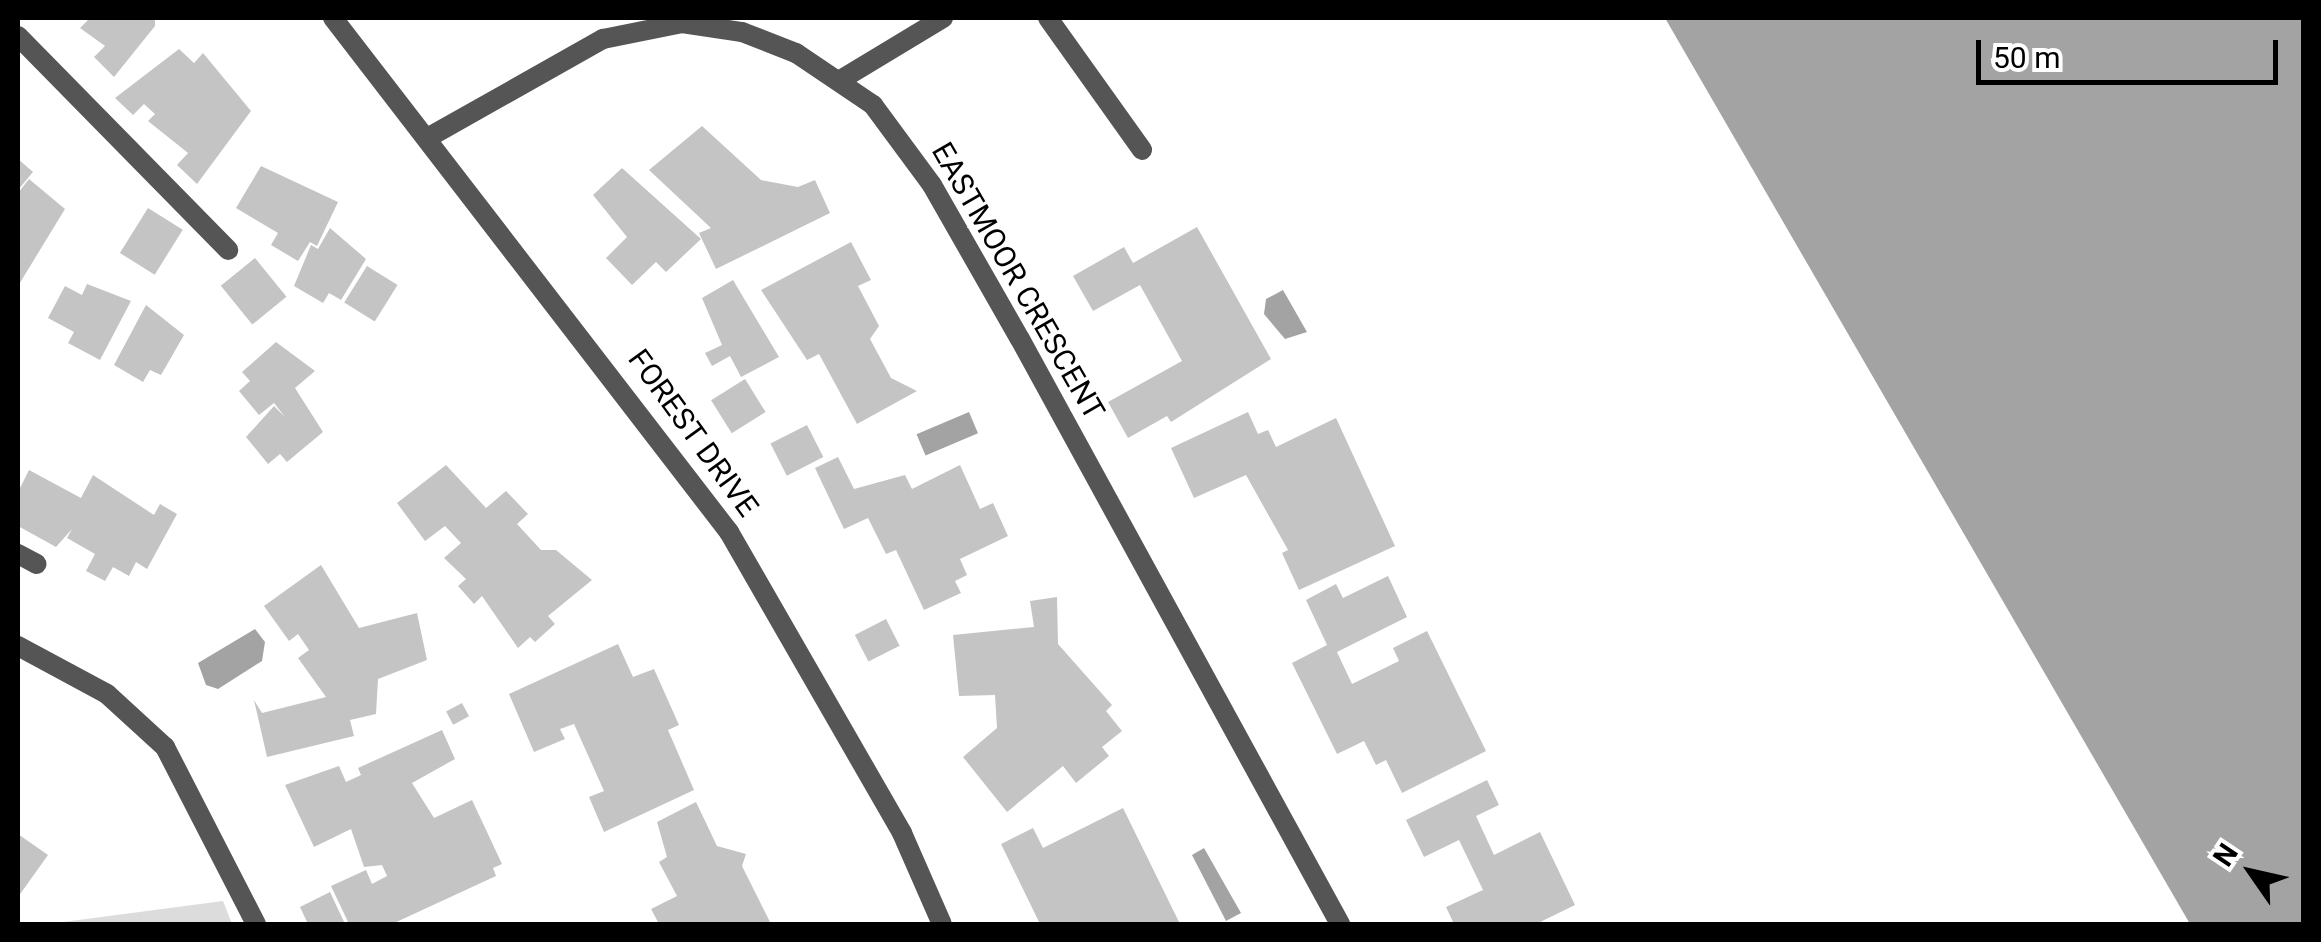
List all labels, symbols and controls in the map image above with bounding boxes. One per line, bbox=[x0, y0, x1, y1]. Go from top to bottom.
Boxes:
scale bar bbox=[1981, 20, 2284, 82]
text: 50 m bbox=[1993, 40, 2060, 75]
street label: EASTMOOR CRESCENT bbox=[924, 136, 1112, 426]
street label: FOREST DRIVE bbox=[620, 342, 766, 524]
north arrow bbox=[2201, 822, 2301, 922]
text: N bbox=[2207, 838, 2245, 872]

